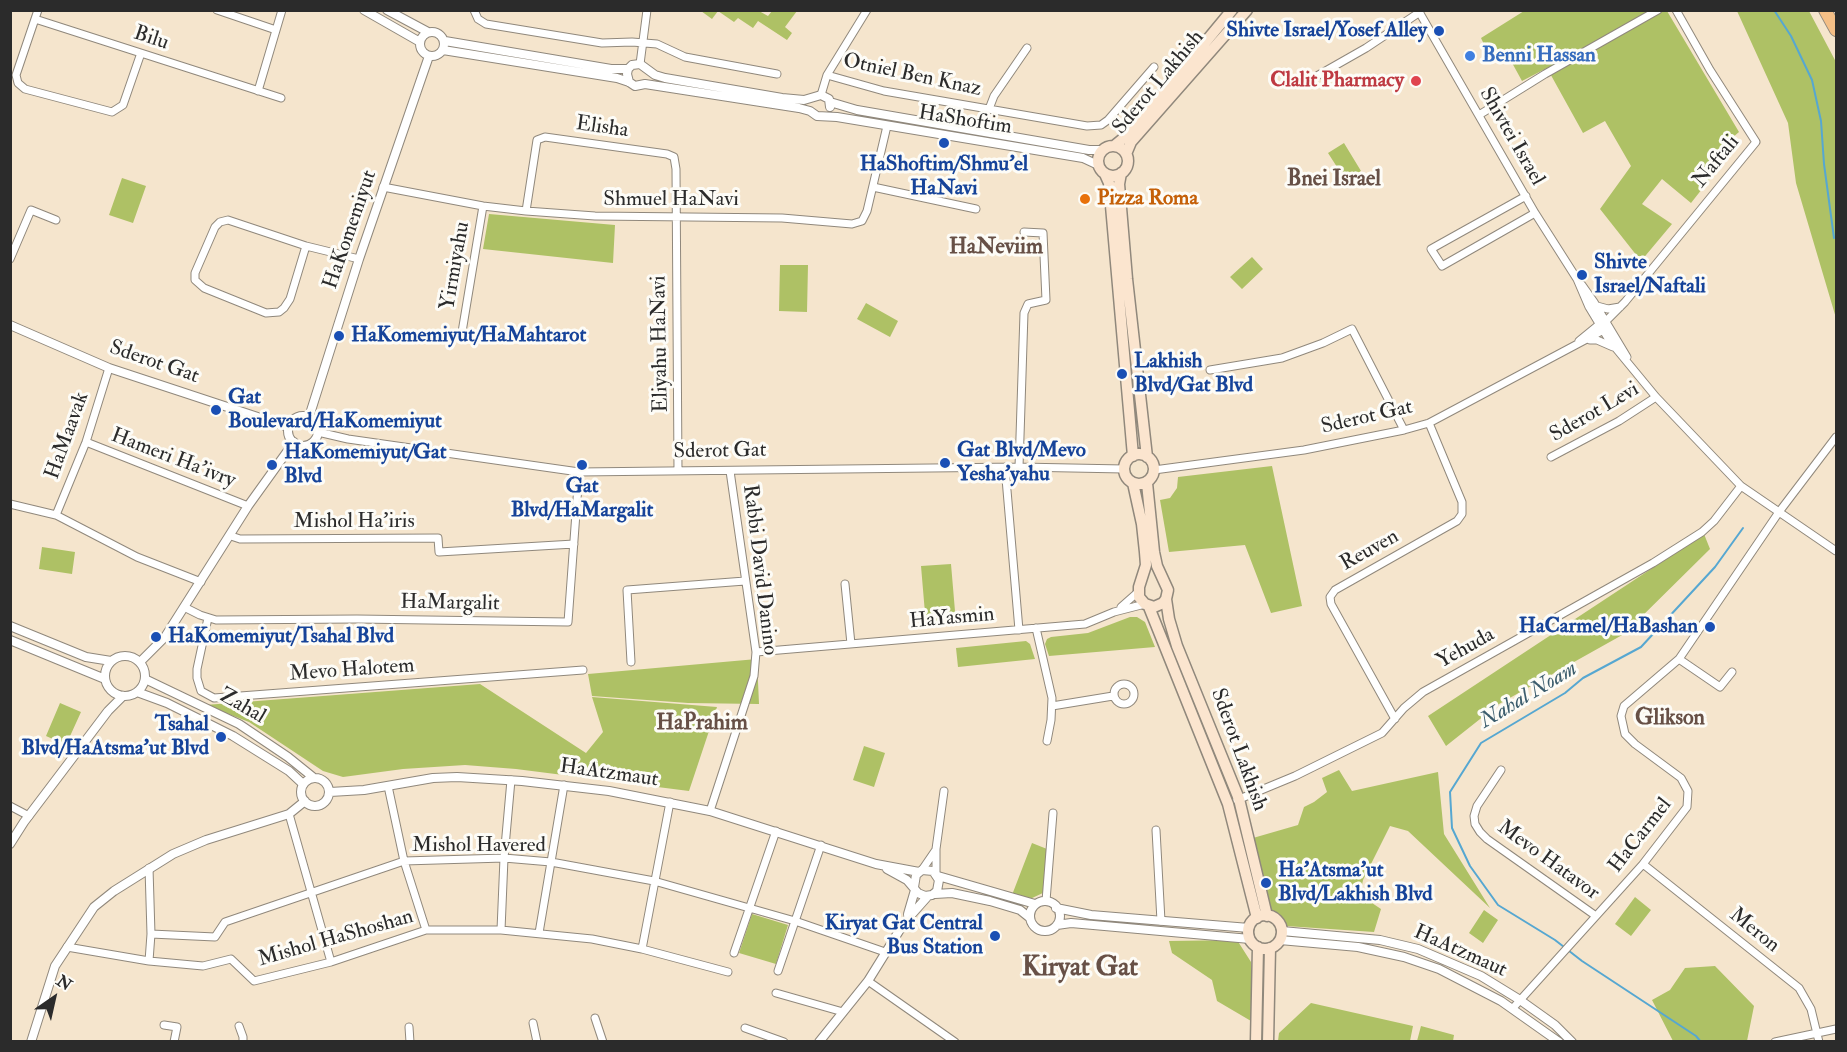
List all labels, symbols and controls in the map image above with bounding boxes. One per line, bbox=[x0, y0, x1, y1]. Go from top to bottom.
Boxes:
place label: Shivte Israel/Yosef Alley bbox=[1226, 18, 1427, 44]
street label: Bilu bbox=[130, 22, 172, 56]
marker: Shivte Israel/Yosef Alley bbox=[1432, 24, 1446, 38]
street label: Sderot Lakhish bbox=[1108, 26, 1210, 140]
place label: Benni Hassan bbox=[1482, 43, 1596, 69]
street label: Otniel Ben Knaz bbox=[840, 49, 984, 103]
marker: Benni Hassan bbox=[1463, 49, 1477, 63]
place label: Clalit Pharmacy bbox=[1270, 68, 1404, 94]
marker: Clalit Pharmacy bbox=[1409, 74, 1423, 88]
street label: Shivtei Israel bbox=[1473, 83, 1549, 191]
street label: HaShoftim bbox=[917, 101, 1013, 141]
street label: Elisha bbox=[574, 112, 630, 144]
street label: Naftali bbox=[1688, 131, 1746, 193]
marker: HaShoftim/Shmu'el HaNavi bbox=[937, 136, 951, 150]
place label: HaShoftim/Shmu'el HaNavi bbox=[860, 152, 1028, 202]
street label: HaKomemiyut bbox=[319, 167, 383, 293]
district label: Bnei Israel bbox=[1287, 167, 1381, 193]
place label: Pizza Roma bbox=[1097, 186, 1198, 212]
street label: Shmuel HaNavi bbox=[603, 187, 739, 213]
marker: Pizza Roma bbox=[1078, 192, 1092, 206]
street label: Yirmiyahu bbox=[436, 220, 476, 312]
district label: HaNeviim bbox=[949, 235, 1043, 261]
place label: Shivte Israel/Naftali bbox=[1594, 250, 1706, 300]
marker: Shivte Israel/Naftali bbox=[1575, 268, 1589, 282]
street label: Eliyahu HaNavi bbox=[647, 275, 675, 413]
place label: HaKomemiyut/HaMahtarot bbox=[351, 323, 586, 349]
marker: HaKomemiyut/HaMahtarot bbox=[332, 329, 346, 343]
street label: Sderot Gat bbox=[106, 336, 202, 390]
place label: Lakhish Blvd/Gat Blvd bbox=[1134, 349, 1253, 399]
marker: Lakhish Blvd/Gat Blvd bbox=[1115, 367, 1129, 381]
street label: Sderot Levi bbox=[1546, 377, 1644, 449]
place label: Gat Boulevard/HaKomemiyut bbox=[228, 385, 442, 435]
street label: HaMaavak bbox=[41, 389, 95, 483]
street label: Sderot Gat bbox=[1319, 395, 1415, 441]
marker: Gat Boulevard/HaKomemiyut bbox=[209, 403, 223, 417]
street label: Hameri Ha'ivry bbox=[107, 424, 239, 494]
place label: Gat Blvd/Mevo Yesha'yahu bbox=[957, 438, 1086, 488]
street label: Sderot Gat bbox=[673, 439, 767, 465]
place label: HaKomemiyut/Gat Blvd bbox=[284, 440, 446, 490]
marker: Gat Blvd/Mevo Yesha'yahu bbox=[938, 456, 952, 470]
marker: HaKomemiyut/Gat Blvd bbox=[265, 458, 279, 472]
marker: Gat Blvd/HaMargalit bbox=[575, 458, 589, 472]
place label: Gat Blvd/HaMargalit bbox=[511, 474, 653, 524]
street label: Rabbi David Danino bbox=[736, 483, 782, 657]
street label: Mishol Ha'iris bbox=[293, 509, 415, 535]
street label: Reuven bbox=[1336, 525, 1404, 577]
street label: HaMargalit bbox=[400, 591, 500, 617]
street label: HaYasmin bbox=[908, 603, 996, 635]
place label: HaCarmel/HaBashan bbox=[1519, 614, 1698, 640]
marker: HaCarmel/HaBashan bbox=[1703, 620, 1717, 634]
street label: Yehuda bbox=[1433, 623, 1499, 675]
place label: HaKomemiyut/Tsahal Blvd bbox=[168, 624, 394, 650]
marker: HaKomemiyut/Tsahal Blvd bbox=[149, 630, 163, 644]
street label: Mevo Halotem bbox=[289, 654, 415, 688]
water label: Nahal Noam bbox=[1476, 657, 1582, 735]
street label: Zahal bbox=[214, 684, 270, 730]
street label: Sderot Lakhish bbox=[1204, 685, 1272, 815]
district label: Glikson bbox=[1635, 706, 1705, 732]
district label: HaPrahim bbox=[656, 711, 748, 737]
place label: Tsahal Blvd/HaAtsma'ut Blvd bbox=[21, 712, 209, 762]
marker: Tsahal Blvd/HaAtsma'ut Blvd bbox=[214, 730, 228, 744]
street label: HaAtzmaut bbox=[558, 755, 660, 793]
street label: HaCarmel bbox=[1604, 794, 1678, 878]
street label: Mevo Hatavor bbox=[1492, 816, 1604, 906]
street label: Mishol Havered bbox=[412, 833, 546, 859]
place label: Ha'Atsma'ut Blvd/Lakhish Blvd bbox=[1278, 858, 1433, 908]
marker: Ha'Atsma'ut Blvd/Lakhish Blvd bbox=[1259, 876, 1273, 890]
street label: Meron bbox=[1724, 903, 1784, 959]
street label: Mishol HaShoshan bbox=[256, 905, 416, 973]
place label: Kiryat Gat Central Bus Station bbox=[825, 911, 983, 961]
street label: HaAtzmaut bbox=[1410, 920, 1510, 984]
marker: Kiryat Gat Central Bus Station bbox=[988, 929, 1002, 943]
district label: Kiryat Gat bbox=[1022, 953, 1138, 985]
north arrow bbox=[24, 968, 84, 1028]
text: N bbox=[53, 971, 76, 995]

